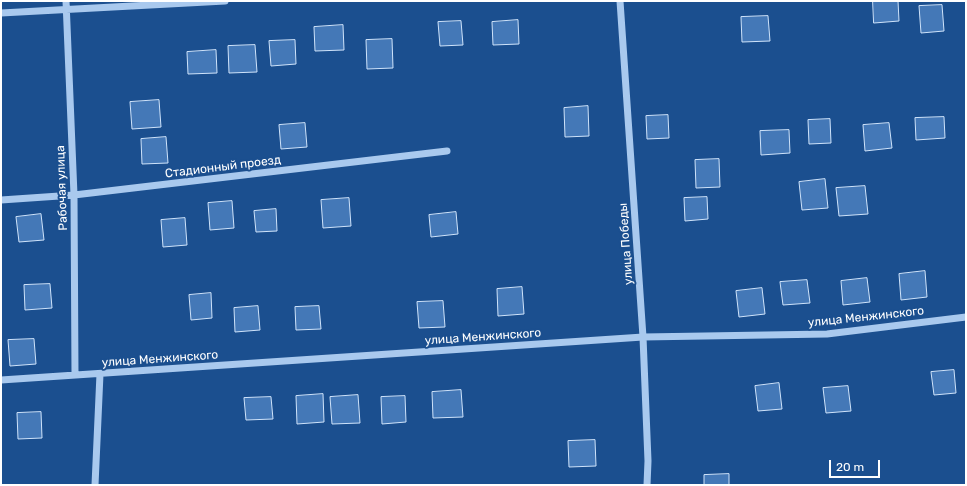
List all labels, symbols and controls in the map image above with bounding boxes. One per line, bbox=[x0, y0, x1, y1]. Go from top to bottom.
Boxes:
street label: Рабочая улица bbox=[53, 145, 71, 231]
street label: Стадионный проезд bbox=[164, 153, 282, 181]
street label: улица Победы bbox=[616, 202, 636, 286]
street label: улица Менжинского bbox=[807, 304, 925, 330]
street label: улица Менжинского bbox=[424, 326, 542, 348]
street label: улица Менжинского bbox=[101, 348, 219, 370]
scale bar bbox=[831, 452, 882, 478]
text: 20 m bbox=[836, 460, 864, 474]

